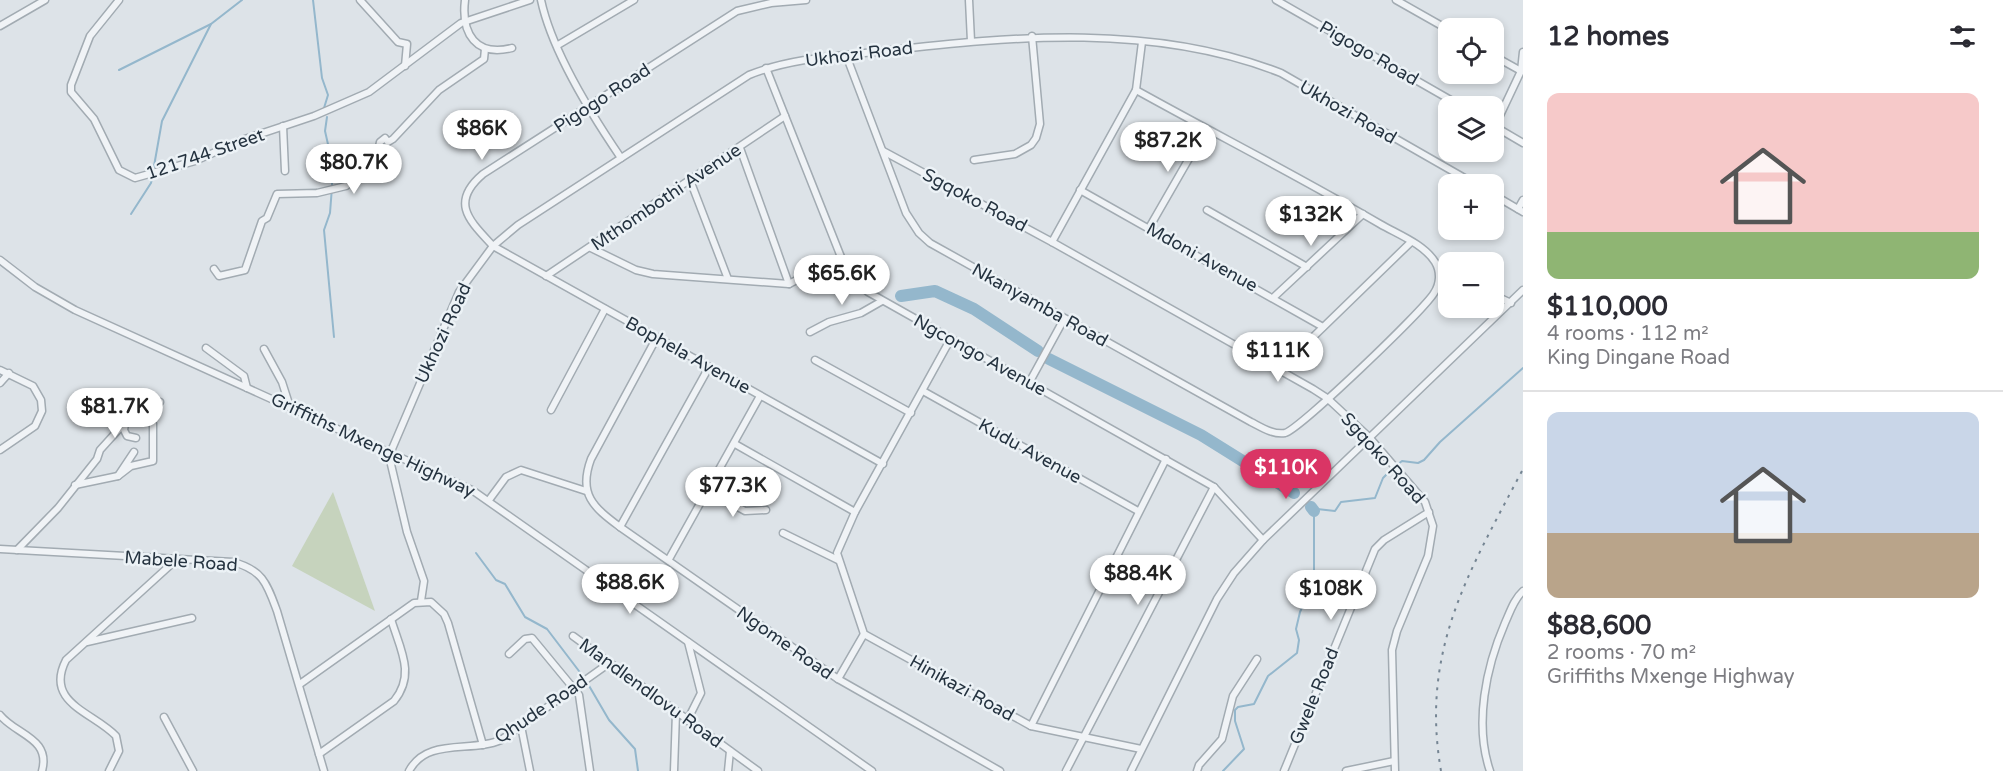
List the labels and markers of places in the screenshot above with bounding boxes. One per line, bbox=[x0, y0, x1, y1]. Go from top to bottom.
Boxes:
pin: $86K bbox=[446, 110, 518, 161]
pin: $87.2K bbox=[1119, 122, 1217, 173]
pin: $80.7K bbox=[305, 144, 403, 195]
pin: $132K bbox=[1269, 196, 1353, 247]
pin: $65.6K bbox=[793, 255, 891, 306]
pin: $111K bbox=[1236, 332, 1320, 383]
pin: $81.7K bbox=[66, 388, 164, 439]
pin: $110K bbox=[1244, 449, 1328, 500]
pin: $77.3K bbox=[684, 467, 782, 518]
pin: $88.4K bbox=[1089, 555, 1187, 606]
pin: $88.6K bbox=[581, 564, 679, 615]
pin: $108K bbox=[1289, 570, 1373, 621]

